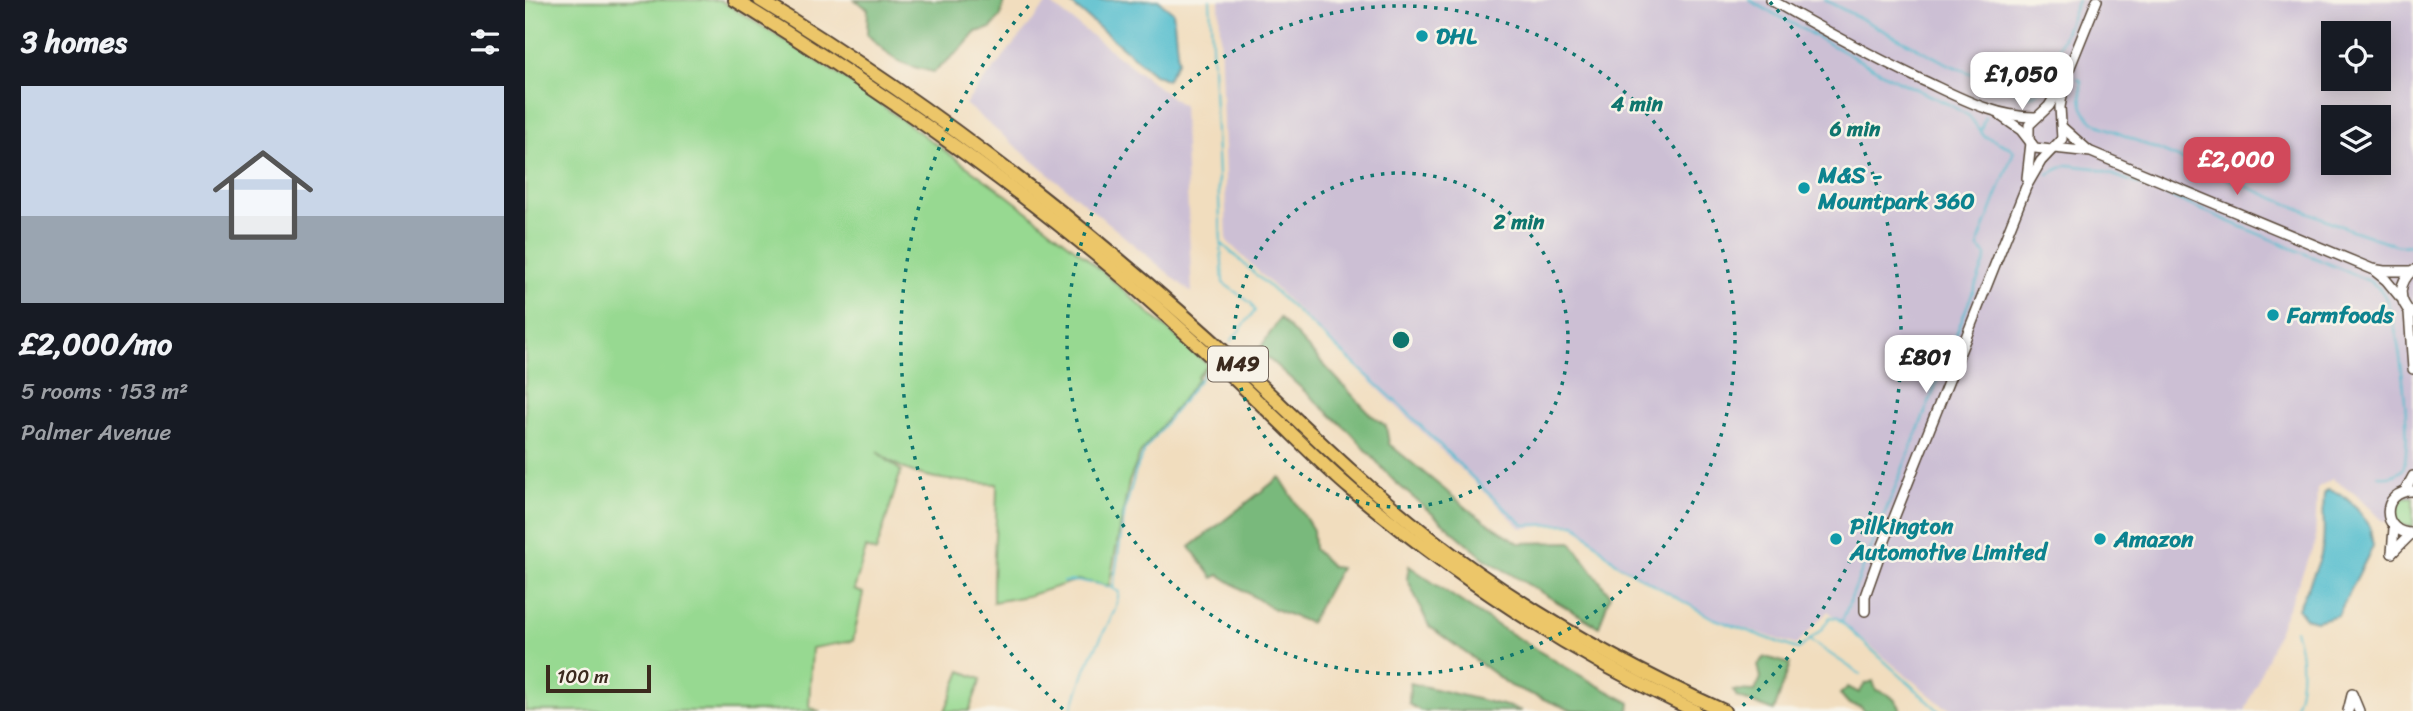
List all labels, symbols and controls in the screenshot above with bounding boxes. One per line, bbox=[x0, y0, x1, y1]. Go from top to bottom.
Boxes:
text: 3 homes bbox=[21, 15, 127, 69]
place label: DHL bbox=[1436, 16, 1477, 57]
map controls bbox=[2321, 21, 2391, 175]
button: locate bbox=[2321, 21, 2391, 91]
icon: filters bbox=[466, 23, 504, 61]
marker: DHL bbox=[1414, 28, 1430, 44]
pin: £1,050 bbox=[1965, 52, 2079, 112]
text: £1,050 bbox=[1986, 54, 2058, 95]
text: 4 min bbox=[1610, 85, 1664, 123]
button: layers bbox=[2321, 105, 2391, 175]
text: 6 min bbox=[1829, 110, 1881, 148]
icon: home bbox=[200, 132, 326, 258]
pin: £2,000 bbox=[2180, 138, 2294, 197]
text: £2,000 bbox=[2199, 139, 2275, 180]
place label: M&S - Mountpark 360 bbox=[1817, 155, 1975, 222]
marker: M&S - Mountpark 360 bbox=[1796, 180, 1812, 196]
text: 2 min bbox=[1493, 203, 1545, 241]
place label: Farmfoods bbox=[2286, 295, 2394, 336]
marker: Farmfoods bbox=[2265, 307, 2281, 323]
text: £2,000/mo bbox=[21, 317, 172, 371]
centre of rings bbox=[1389, 328, 1413, 352]
pin: £801 bbox=[1885, 336, 1967, 395]
text: £801 bbox=[1901, 337, 1951, 378]
road number: M49 bbox=[1208, 346, 1268, 382]
text: 5 rooms · 153 m² bbox=[21, 371, 188, 412]
text: Palmer Avenue bbox=[21, 412, 171, 453]
place label: Pilkington Automotive Limited bbox=[1849, 506, 2048, 573]
place label: Amazon bbox=[2113, 519, 2194, 560]
marker: Pilkington Automotive Limited bbox=[1828, 531, 1844, 547]
marker: Amazon bbox=[2092, 531, 2108, 547]
text: 100 m bbox=[557, 660, 609, 693]
scale bar bbox=[546, 662, 651, 694]

